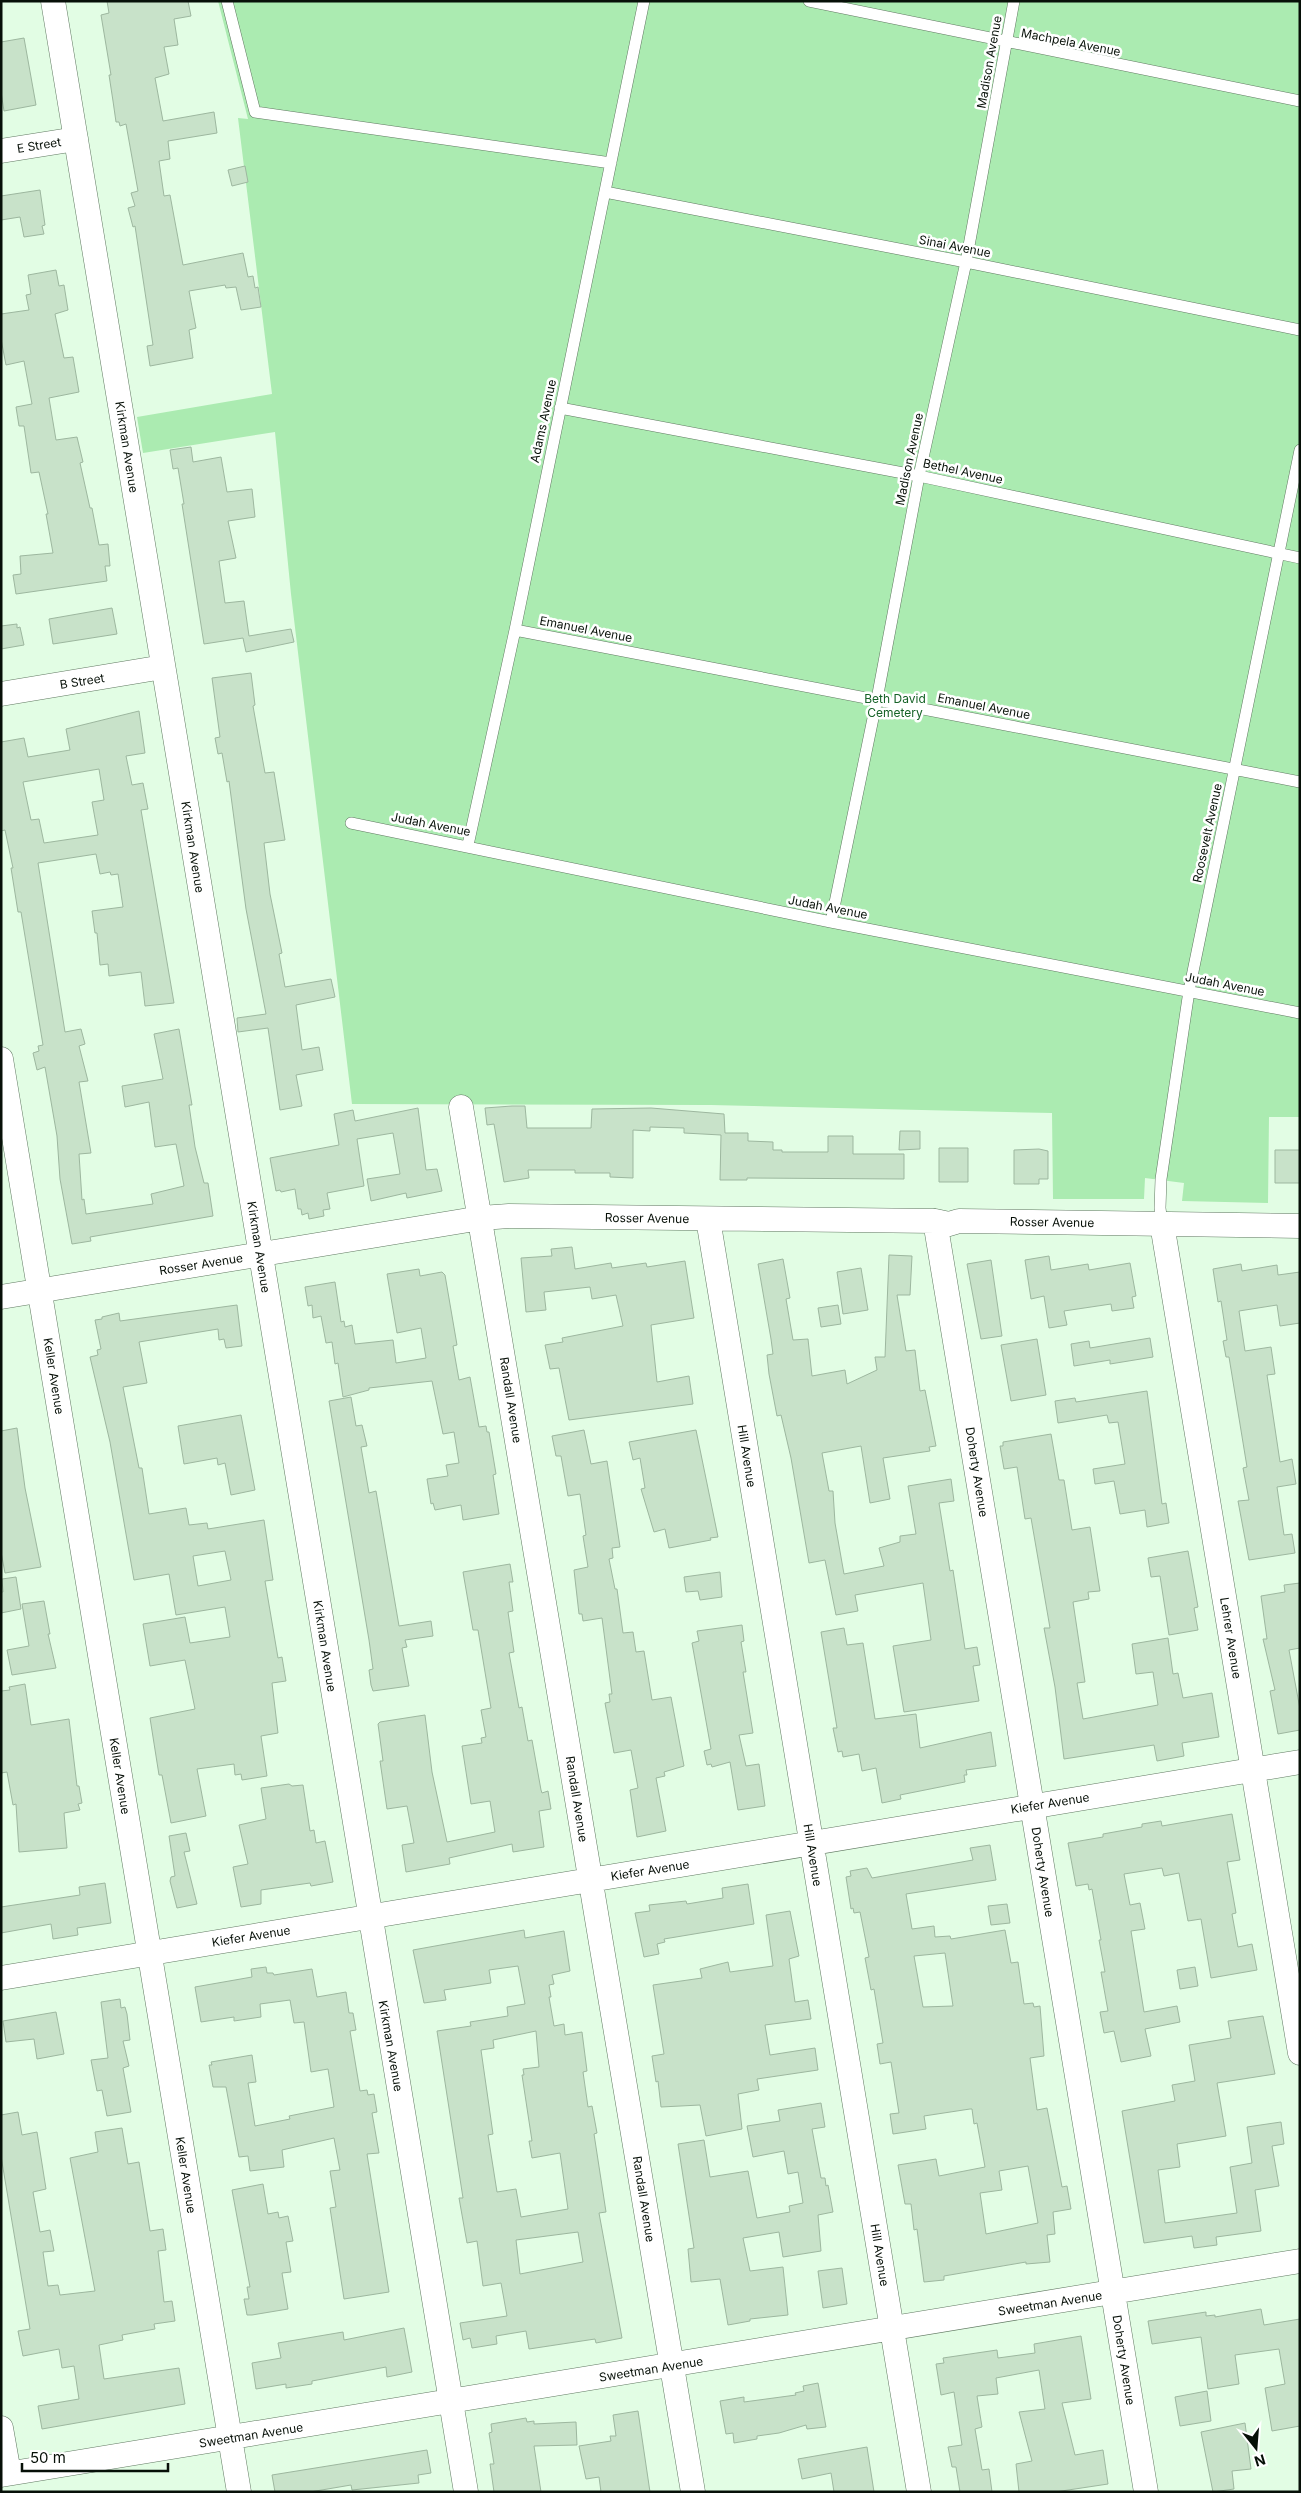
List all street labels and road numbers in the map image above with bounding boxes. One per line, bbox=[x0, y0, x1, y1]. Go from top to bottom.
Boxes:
street label: Madison Avenue bbox=[973, 14, 1005, 110]
street label: Machpela Avenue bbox=[1020, 25, 1122, 59]
street label: E Street bbox=[16, 134, 62, 156]
street label: Sinai Avenue bbox=[918, 232, 992, 260]
street label: Adams Avenue bbox=[527, 378, 559, 464]
street label: Kirkman Avenue bbox=[112, 400, 142, 494]
street label: Madison Avenue bbox=[892, 411, 926, 507]
street label: Bethel Avenue bbox=[922, 455, 1004, 487]
street label: Emanuel Avenue bbox=[538, 613, 634, 645]
street label: B Street bbox=[59, 670, 106, 692]
street label: Emanuel Avenue bbox=[936, 690, 1032, 722]
street label: Roosevelt Avenue bbox=[1189, 782, 1225, 884]
street label: Kirkman Avenue bbox=[178, 800, 208, 894]
street label: Judah Avenue bbox=[390, 809, 472, 839]
street label: Judah Avenue bbox=[787, 892, 869, 922]
street label: Judah Avenue bbox=[1184, 969, 1266, 999]
street label: Kirkman Avenue bbox=[244, 1200, 274, 1294]
street label: Rosser Avenue bbox=[605, 1210, 689, 1226]
street label: Rosser Avenue bbox=[1010, 1214, 1094, 1230]
street label: Rosser Avenue bbox=[158, 1250, 244, 1278]
street label: Keller Avenue bbox=[41, 1337, 67, 1415]
street label: Randall Avenue bbox=[497, 1356, 525, 1444]
street label: Hill Avenue bbox=[735, 1424, 759, 1488]
street label: Doherty Avenue bbox=[962, 1426, 992, 1518]
street label: Lehrer Avenue bbox=[1217, 1596, 1245, 1680]
street label: Kirkman Avenue bbox=[310, 1599, 340, 1693]
street label: Keller Avenue bbox=[107, 1737, 133, 1815]
street label: Randall Avenue bbox=[563, 1755, 591, 1843]
street label: Kiefer Avenue bbox=[1010, 1789, 1090, 1817]
street label: Hill Avenue bbox=[801, 1823, 825, 1887]
street label: Doherty Avenue bbox=[1028, 1826, 1058, 1918]
street label: Kiefer Avenue bbox=[610, 1856, 690, 1884]
street label: Kiefer Avenue bbox=[211, 1922, 291, 1950]
street label: Kirkman Avenue bbox=[376, 1999, 406, 2093]
street label: Keller Avenue bbox=[173, 2136, 199, 2214]
street label: Randall Avenue bbox=[630, 2155, 658, 2243]
street label: Hill Avenue bbox=[868, 2223, 892, 2287]
street label: Sweetman Avenue bbox=[997, 2287, 1103, 2319]
street label: Doherty Avenue bbox=[1109, 2314, 1139, 2406]
street label: Sweetman Avenue bbox=[598, 2353, 704, 2385]
street label: Sweetman Avenue bbox=[198, 2419, 304, 2451]

